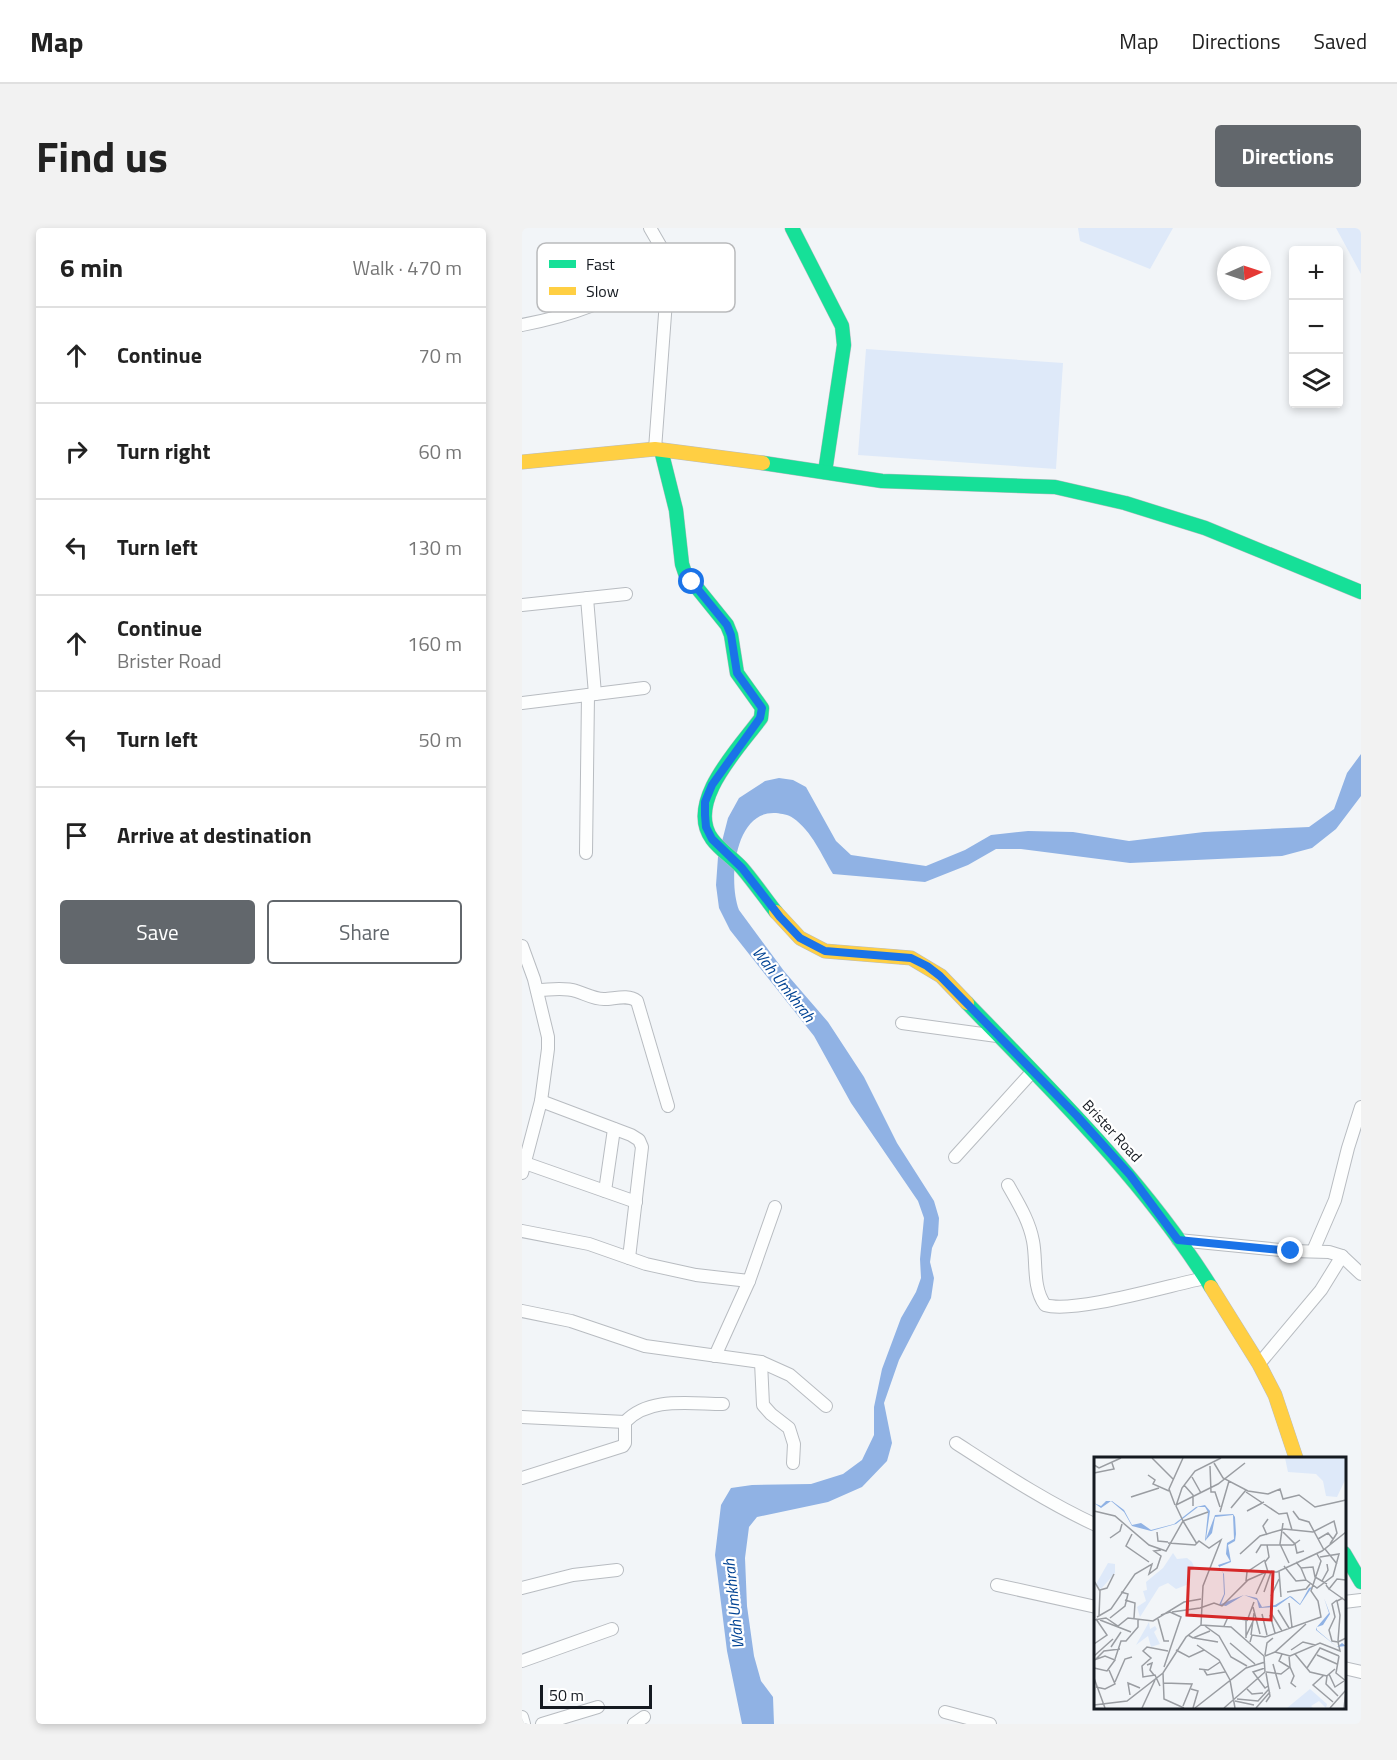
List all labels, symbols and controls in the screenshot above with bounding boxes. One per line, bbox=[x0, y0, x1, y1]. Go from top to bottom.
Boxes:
text: Map bbox=[30, 20, 84, 63]
text: Map bbox=[1119, 25, 1159, 57]
text: Directions bbox=[1192, 25, 1281, 57]
text: Saved bbox=[1314, 25, 1367, 57]
text: Find us bbox=[36, 124, 168, 188]
button: Directions bbox=[1215, 125, 1361, 187]
legend bbox=[537, 243, 735, 312]
north arrow bbox=[1217, 246, 1271, 300]
map controls bbox=[1289, 246, 1343, 408]
button: + bbox=[1289, 246, 1343, 300]
text: 6 min bbox=[60, 248, 123, 287]
text: Walk · 470 m bbox=[353, 252, 462, 283]
text: Fast bbox=[586, 252, 615, 276]
text: Slow bbox=[586, 279, 619, 303]
button: − bbox=[1289, 300, 1343, 354]
text: Continue bbox=[117, 338, 202, 372]
icon: ahead bbox=[60, 339, 93, 372]
text: 70 m bbox=[418, 340, 462, 371]
button: layers bbox=[1289, 354, 1343, 408]
text: Turn right bbox=[117, 434, 211, 468]
icon: right bbox=[60, 435, 93, 468]
text: 60 m bbox=[418, 436, 462, 467]
text: Turn left bbox=[117, 530, 198, 564]
icon: left bbox=[60, 531, 93, 564]
text: 130 m bbox=[407, 532, 462, 563]
route start bbox=[678, 568, 704, 594]
text: Continue bbox=[117, 611, 202, 645]
icon: ahead bbox=[60, 627, 93, 660]
text: 160 m bbox=[407, 628, 462, 659]
text: Brister Road bbox=[117, 645, 222, 676]
text: Turn left bbox=[117, 722, 198, 756]
icon: left bbox=[60, 723, 93, 756]
text: 50 m bbox=[418, 724, 462, 755]
text: Arrive at destination bbox=[117, 818, 312, 852]
icon: arrive bbox=[60, 819, 93, 852]
button: Save bbox=[60, 900, 255, 964]
button: Share bbox=[267, 900, 462, 964]
water label: Wah Umkhrah bbox=[747, 941, 822, 1028]
street label: Brister Road bbox=[1077, 1094, 1148, 1167]
route end bbox=[1277, 1237, 1303, 1263]
inset map bbox=[1094, 1457, 1346, 1709]
water label: Wah Umkhrah bbox=[716, 1557, 750, 1650]
scale bar bbox=[540, 1682, 652, 1710]
text: 50 m bbox=[549, 1683, 584, 1707]

